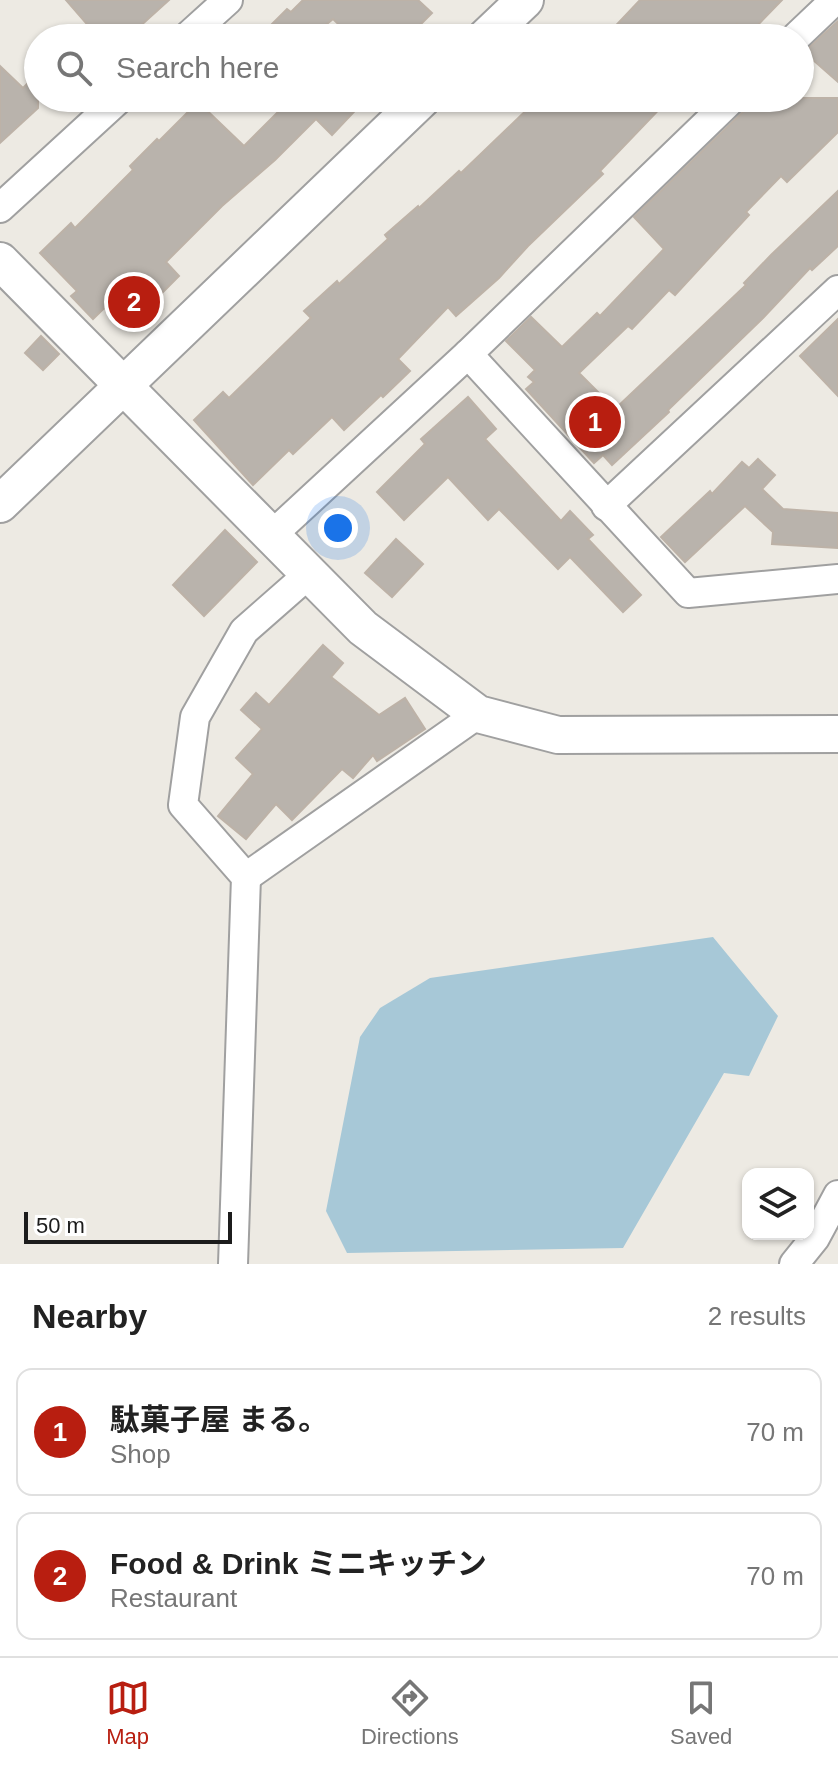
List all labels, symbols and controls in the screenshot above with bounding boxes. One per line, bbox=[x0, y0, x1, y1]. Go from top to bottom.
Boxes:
search box bbox=[24, 24, 814, 112]
icon: search bbox=[52, 46, 96, 90]
text: Search here bbox=[116, 51, 279, 84]
pin: 2 bbox=[108, 272, 160, 332]
pin: 1 bbox=[569, 392, 621, 452]
your location bbox=[318, 508, 358, 548]
map controls bbox=[742, 1168, 814, 1240]
button: layers bbox=[742, 1168, 814, 1240]
scale bar bbox=[24, 1208, 232, 1244]
text: 50 m bbox=[36, 1213, 85, 1238]
text: Nearby bbox=[32, 1297, 147, 1335]
text: 2 results bbox=[708, 1301, 806, 1331]
text: 駄菓子屋 まる。 bbox=[110, 1403, 328, 1436]
text: 1 bbox=[53, 1417, 67, 1447]
text: 70 m bbox=[746, 1417, 804, 1447]
text: Shop bbox=[110, 1439, 171, 1469]
text: Food & Drink ミニキッチン bbox=[110, 1547, 487, 1580]
text: 2 bbox=[53, 1561, 67, 1591]
text: 70 m bbox=[746, 1561, 804, 1591]
text: Restaurant bbox=[110, 1583, 237, 1613]
tab: Map bbox=[106, 1676, 150, 1750]
tab: Directions bbox=[361, 1676, 459, 1750]
tab: Saved bbox=[670, 1676, 732, 1750]

